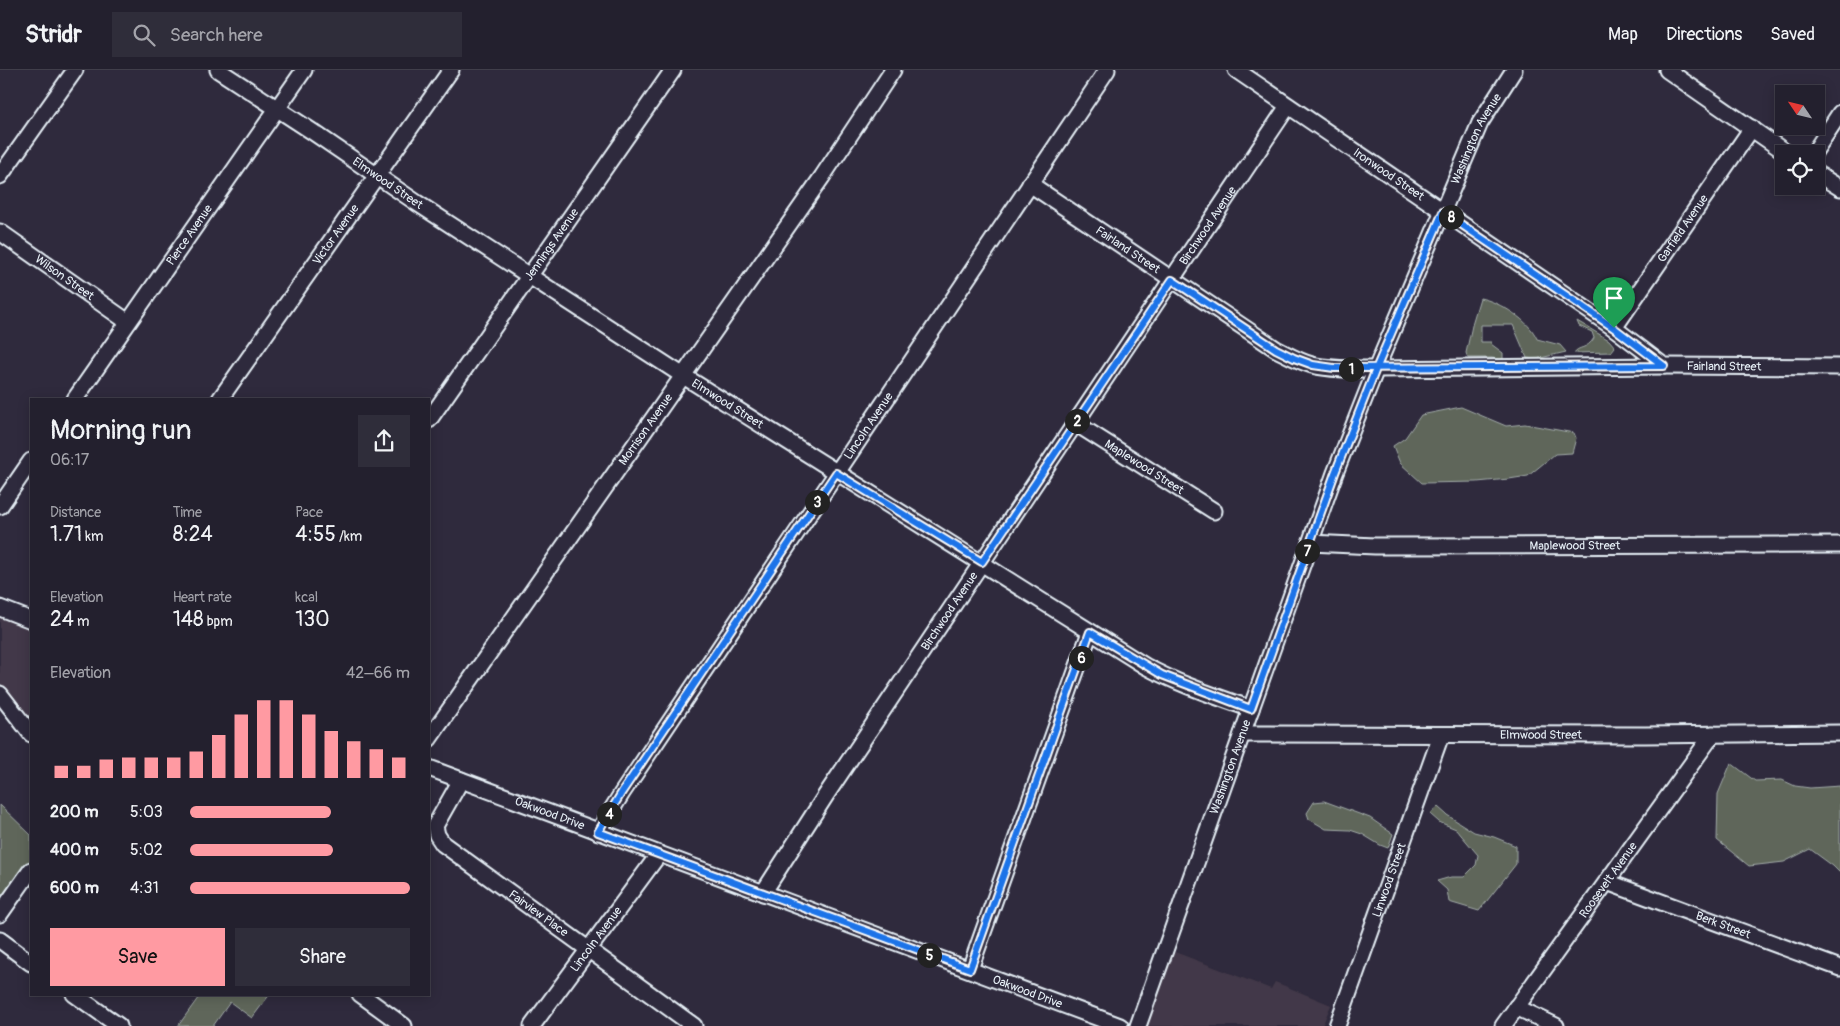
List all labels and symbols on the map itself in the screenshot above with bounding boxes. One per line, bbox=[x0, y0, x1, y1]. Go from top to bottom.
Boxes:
north arrow bbox=[1775, 85, 1825, 135]
street label: Washington Avenue bbox=[1448, 90, 1505, 186]
street label: Ironwood Street bbox=[1350, 145, 1427, 204]
street label: Elmwood Street bbox=[350, 154, 426, 212]
street label: Birchwood Avenue bbox=[1176, 183, 1240, 268]
street label: Garfield Avenue bbox=[1654, 192, 1711, 265]
street label: Victor Avenue bbox=[309, 201, 362, 268]
street label: Pierce Avenue bbox=[163, 202, 216, 268]
pin: 8 bbox=[1438, 204, 1464, 230]
street label: Jennings Avenue bbox=[521, 205, 582, 284]
street label: Fairland Street bbox=[1093, 223, 1163, 277]
street label: Wilson Street bbox=[32, 251, 97, 303]
pin bbox=[1593, 277, 1635, 328]
pin: 1 bbox=[1338, 356, 1364, 382]
street label: Fairland Street bbox=[1687, 359, 1761, 374]
street label: Elmwood Street bbox=[689, 375, 766, 432]
street label: Lincoln Avenue bbox=[841, 389, 896, 462]
street label: Morrison Avenue bbox=[615, 390, 676, 468]
pin: 2 bbox=[1064, 408, 1090, 434]
street label: Maplewood Street bbox=[1102, 436, 1187, 498]
pin: 3 bbox=[804, 490, 830, 514]
pin: 7 bbox=[1294, 538, 1320, 564]
street label: Maplewood Street bbox=[1530, 538, 1621, 553]
street label: Birchwood Avenue bbox=[918, 569, 981, 653]
pin: 6 bbox=[1068, 646, 1094, 670]
street label: Washington Avenue bbox=[1207, 718, 1254, 816]
street label: Elmwood Street bbox=[1500, 727, 1582, 742]
street label: Oakwood Drive bbox=[513, 793, 587, 833]
pin: 4 bbox=[596, 802, 622, 826]
street label: Roosevelt Avenue bbox=[1576, 839, 1640, 921]
street label: Linwood Street bbox=[1369, 841, 1409, 919]
street label: Fairview Place bbox=[506, 887, 571, 940]
street label: Lincoln Avenue bbox=[567, 903, 625, 975]
street label: Berk Street bbox=[1694, 908, 1753, 942]
pin: 5 bbox=[916, 942, 942, 968]
street label: Oakwood Drive bbox=[991, 972, 1065, 1011]

